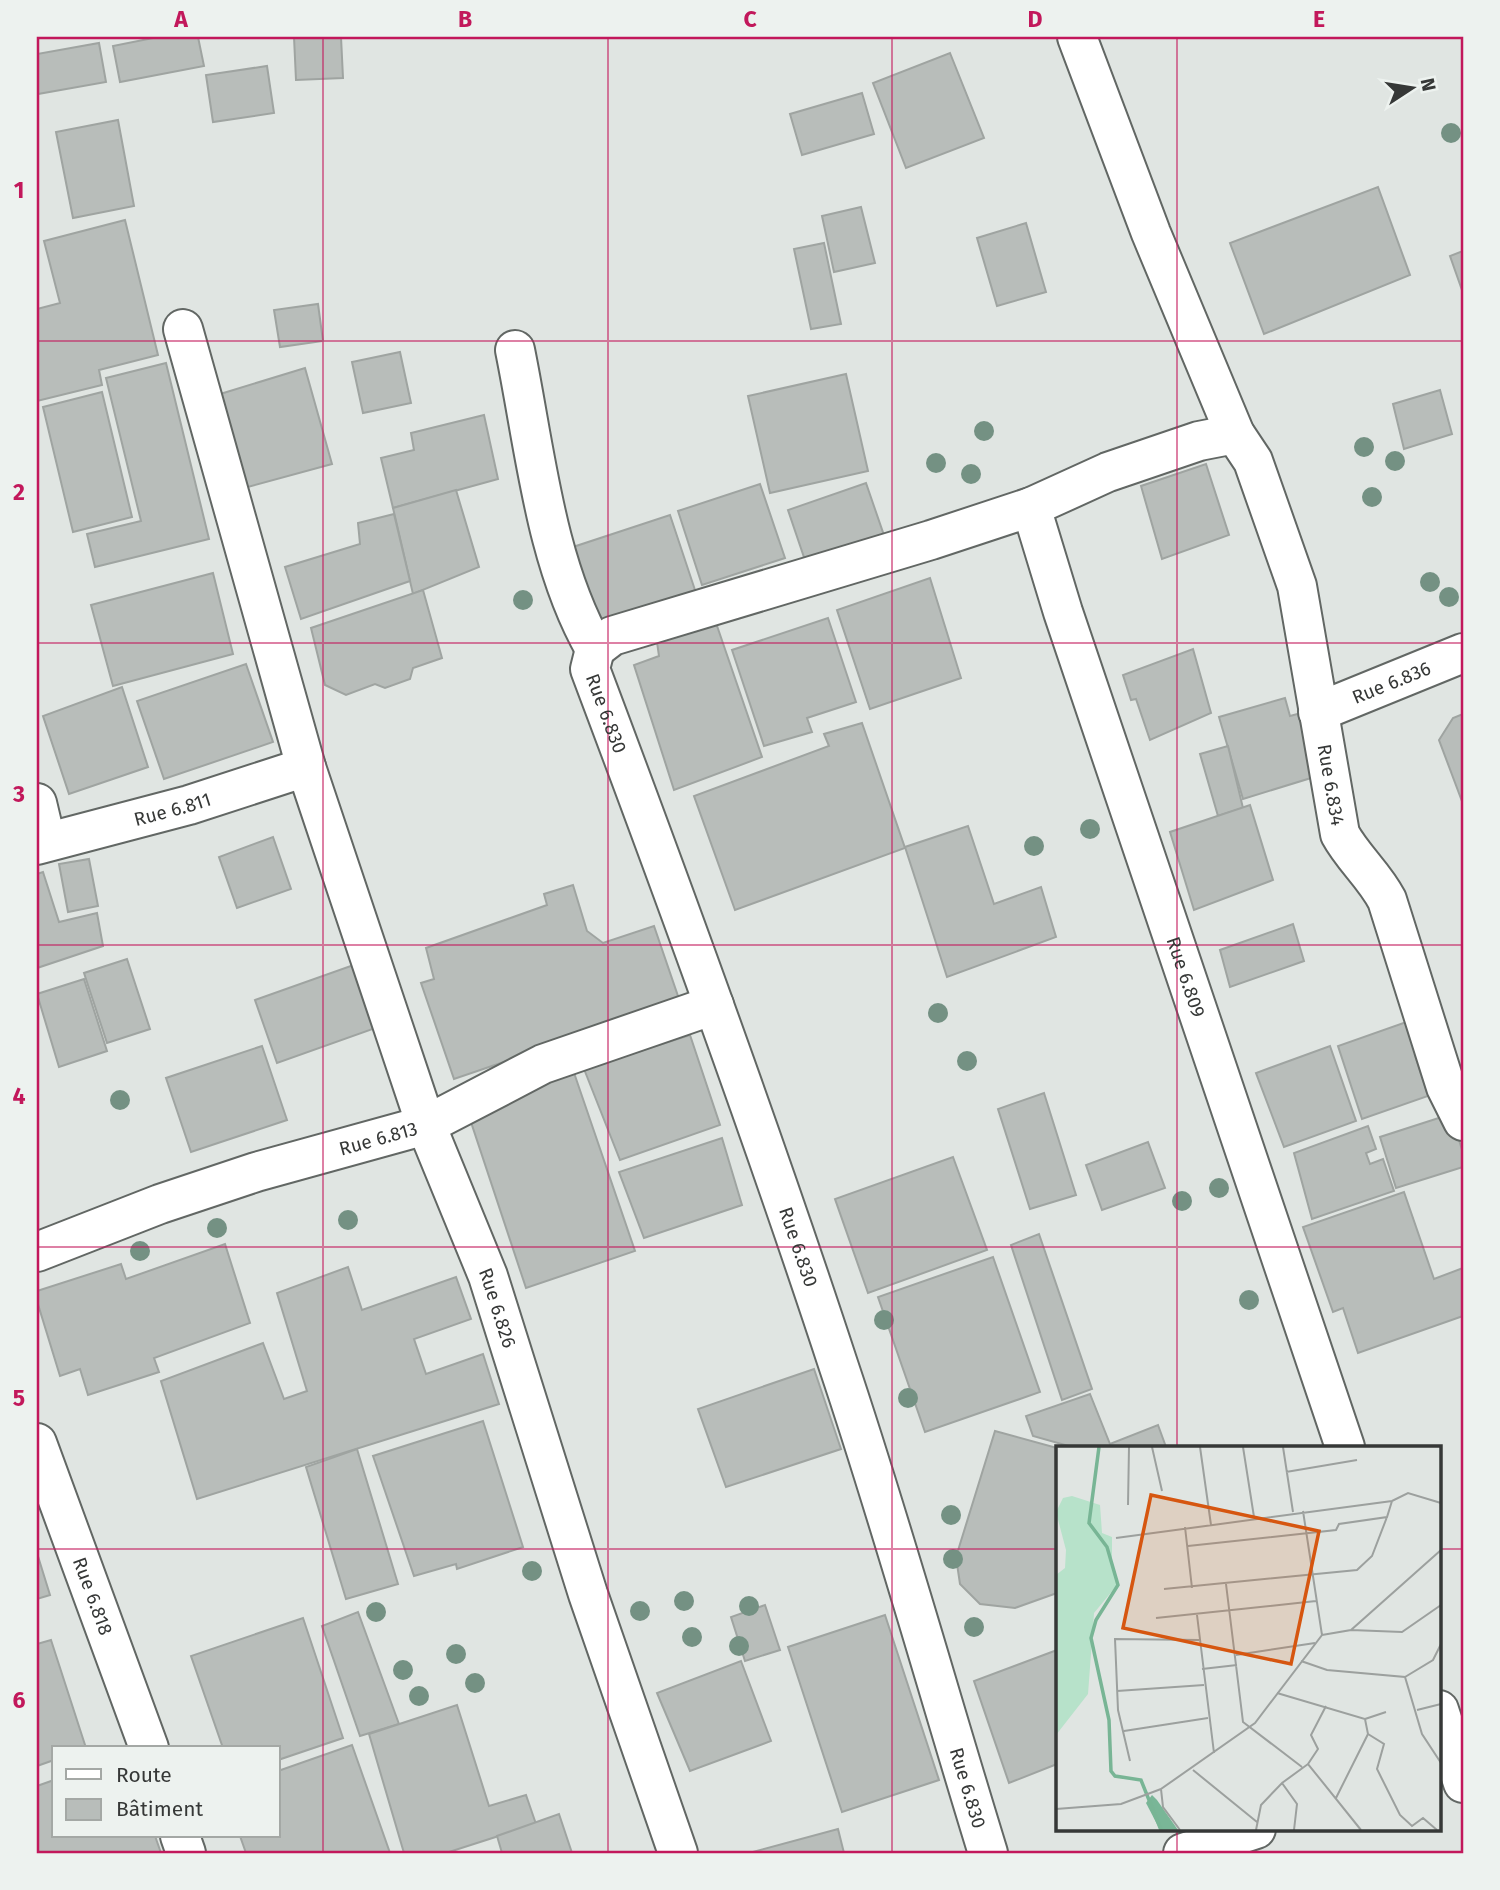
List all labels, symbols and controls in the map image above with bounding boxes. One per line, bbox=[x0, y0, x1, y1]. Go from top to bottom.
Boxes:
text: A bbox=[173, 5, 188, 33]
text: B bbox=[458, 5, 472, 33]
text: C bbox=[743, 5, 757, 33]
text: D bbox=[1028, 5, 1043, 33]
text: E bbox=[1313, 5, 1325, 33]
north arrow bbox=[1378, 52, 1448, 122]
text: N bbox=[1416, 76, 1441, 93]
text: 1 bbox=[14, 176, 24, 204]
text: 2 bbox=[13, 478, 25, 506]
street label: Rue 6.836 bbox=[1349, 656, 1434, 708]
street label: Rue 6.830 bbox=[581, 670, 632, 756]
street label: Rue 6.834 bbox=[1313, 742, 1350, 827]
text: 3 bbox=[12, 780, 25, 808]
street label: Rue 6.811 bbox=[131, 787, 214, 831]
street label: Rue 6.809 bbox=[1162, 934, 1211, 1020]
text: 4 bbox=[13, 1082, 26, 1110]
street label: Rue 6.813 bbox=[336, 1116, 420, 1160]
street label: Rue 6.830 bbox=[775, 1204, 823, 1290]
street label: Rue 6.826 bbox=[474, 1264, 521, 1351]
text: 5 bbox=[13, 1384, 25, 1412]
inset map bbox=[1056, 1446, 1440, 1830]
street label: Rue 6.818 bbox=[68, 1554, 118, 1638]
text: 6 bbox=[13, 1686, 26, 1714]
street label: Rue 6.830 bbox=[945, 1745, 991, 1831]
legend bbox=[52, 1746, 280, 1838]
text: Route bbox=[116, 1762, 172, 1788]
text: Bâtiment bbox=[116, 1796, 203, 1822]

